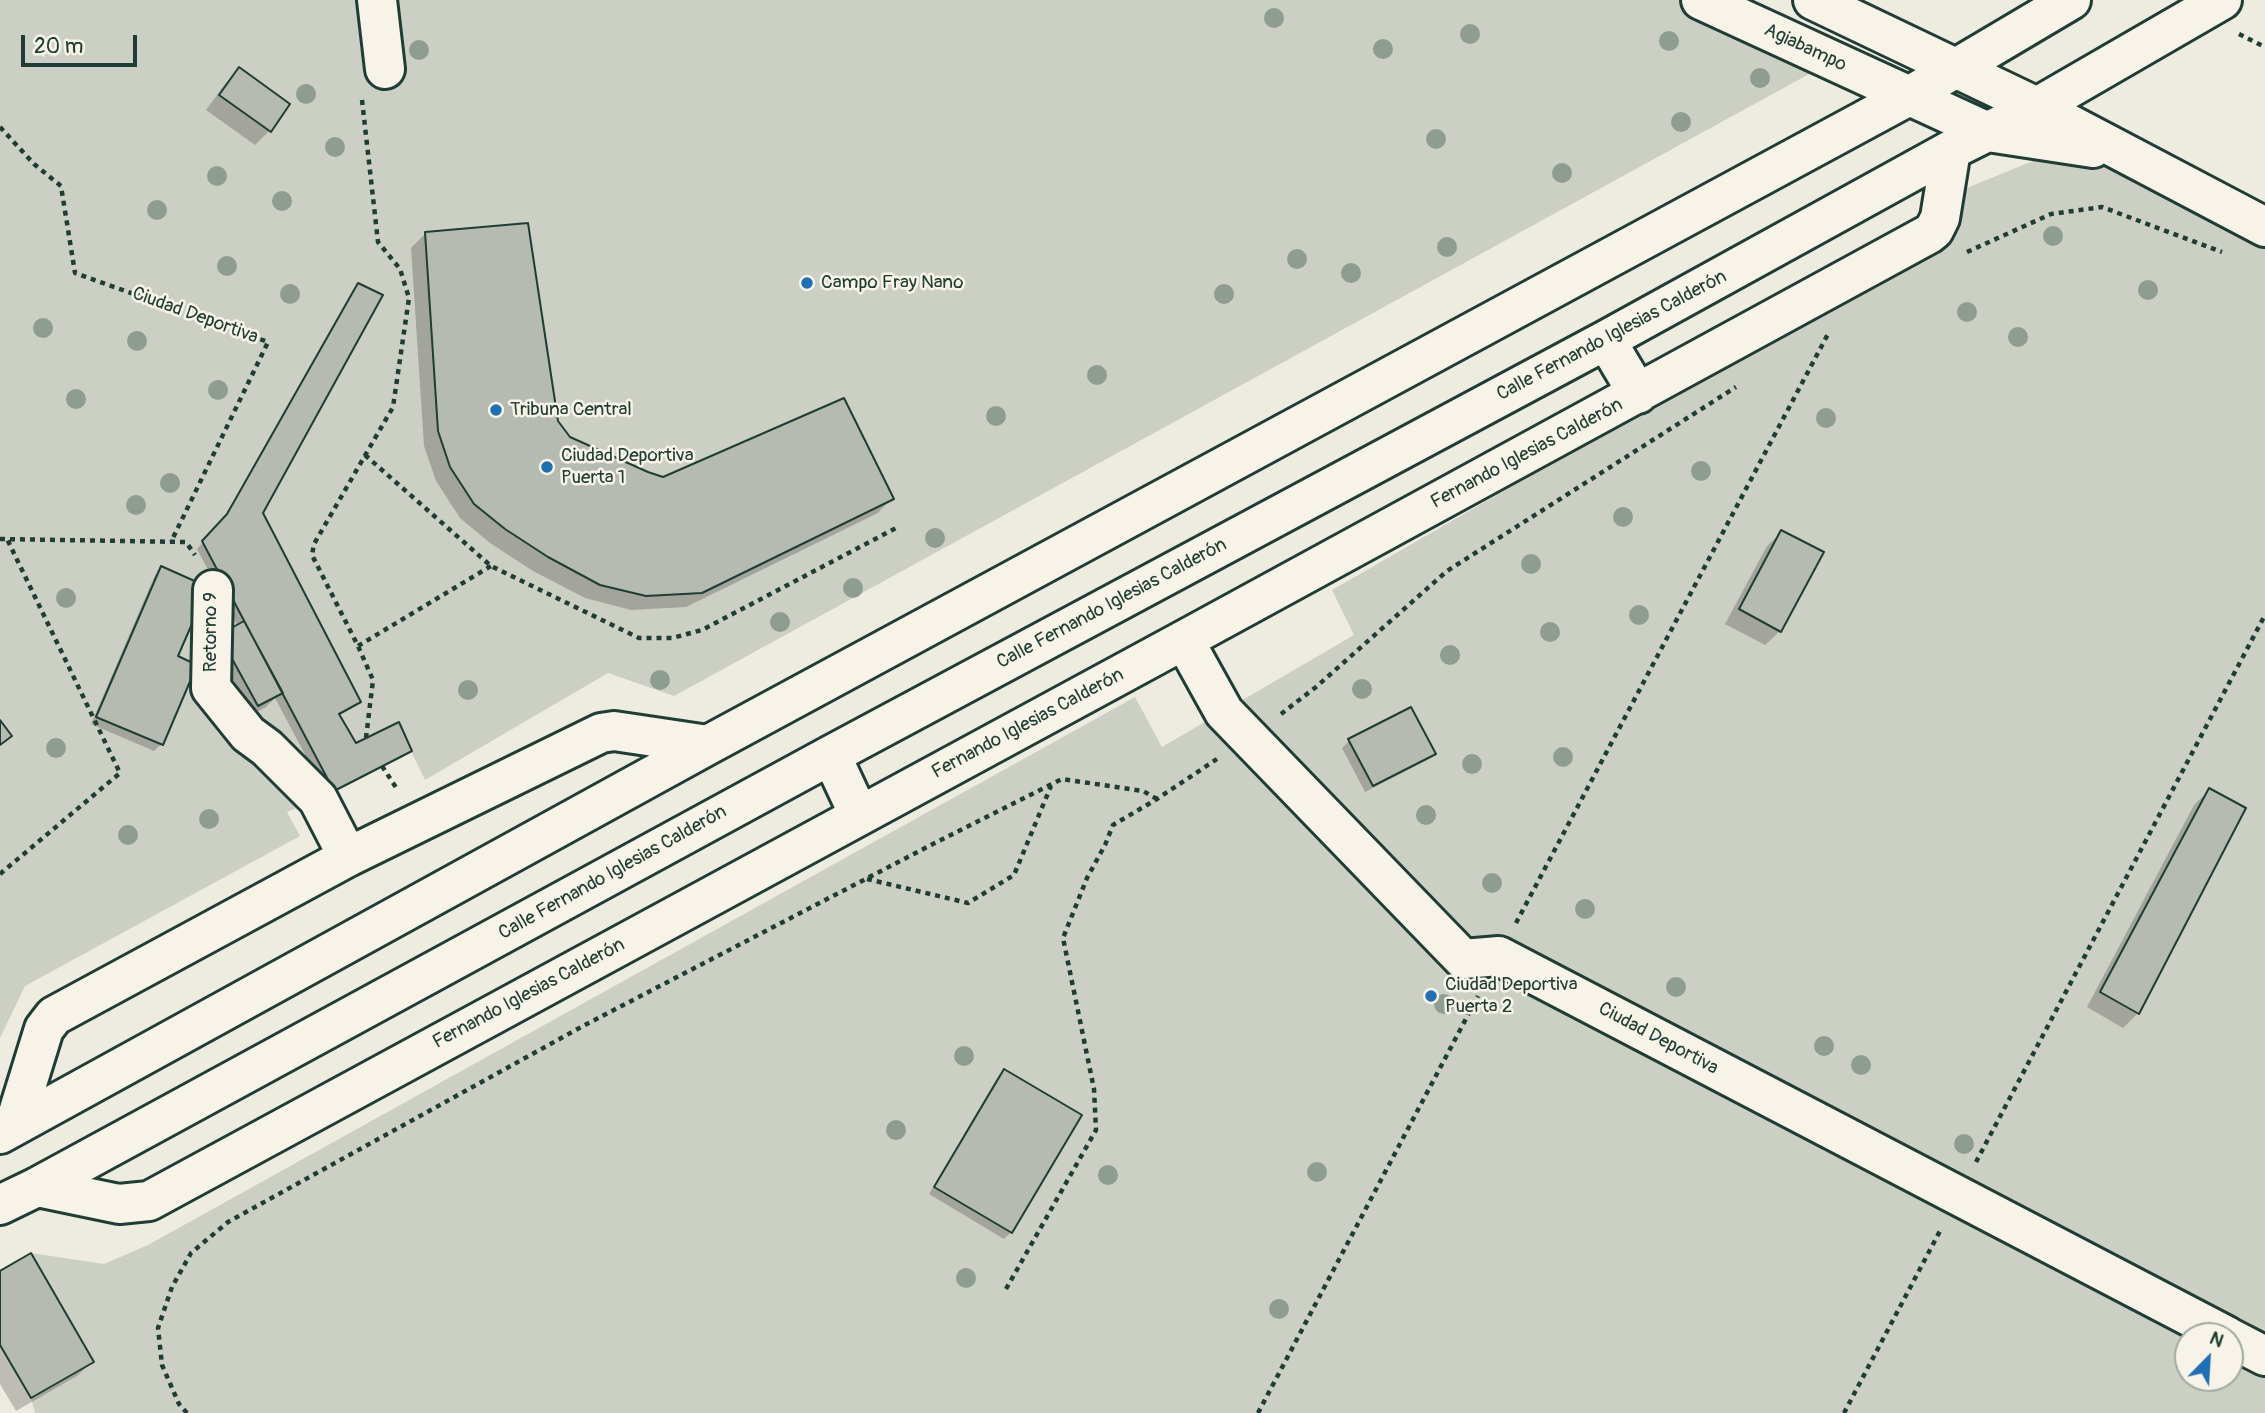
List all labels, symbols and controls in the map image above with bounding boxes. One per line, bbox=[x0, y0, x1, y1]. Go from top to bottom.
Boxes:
street label: Agiabampo bbox=[1760, 19, 1850, 77]
scale bar bbox=[24, 21, 140, 65]
text: 20 m bbox=[34, 33, 83, 60]
street label: Calle Fernando Iglesias Calderón bbox=[1493, 266, 1731, 406]
place label: Campo Fray Nano bbox=[821, 272, 963, 294]
marker: Campo Fray Nano bbox=[799, 275, 815, 291]
street label: Ciudad Deportiva bbox=[129, 283, 261, 349]
street label: Fernando Iglesias Calderón bbox=[1427, 394, 1627, 514]
place label: Tribuna Central bbox=[510, 399, 632, 421]
marker: Tribuna Central bbox=[488, 402, 504, 418]
place label: Ciudad Deportiva Puerta 1 bbox=[561, 445, 693, 489]
marker: Ciudad Deportiva Puerta 1 bbox=[539, 459, 555, 475]
street label: Calle Fernando Iglesias Calderón bbox=[993, 534, 1231, 674]
street label: Retorno 9 bbox=[200, 592, 222, 672]
street label: Fernando Iglesias Calderón bbox=[928, 664, 1128, 784]
street label: Calle Fernando Iglesias Calderón bbox=[495, 801, 731, 945]
street label: Fernando Iglesias Calderón bbox=[429, 934, 629, 1054]
place label: Ciudad Deportiva Puerta 2 bbox=[1445, 974, 1577, 1018]
marker: Ciudad Deportiva Puerta 2 bbox=[1423, 988, 1439, 1004]
street label: Ciudad Deportiva bbox=[1594, 998, 1722, 1080]
north arrow bbox=[2174, 1322, 2244, 1392]
text: N bbox=[2206, 1326, 2227, 1353]

